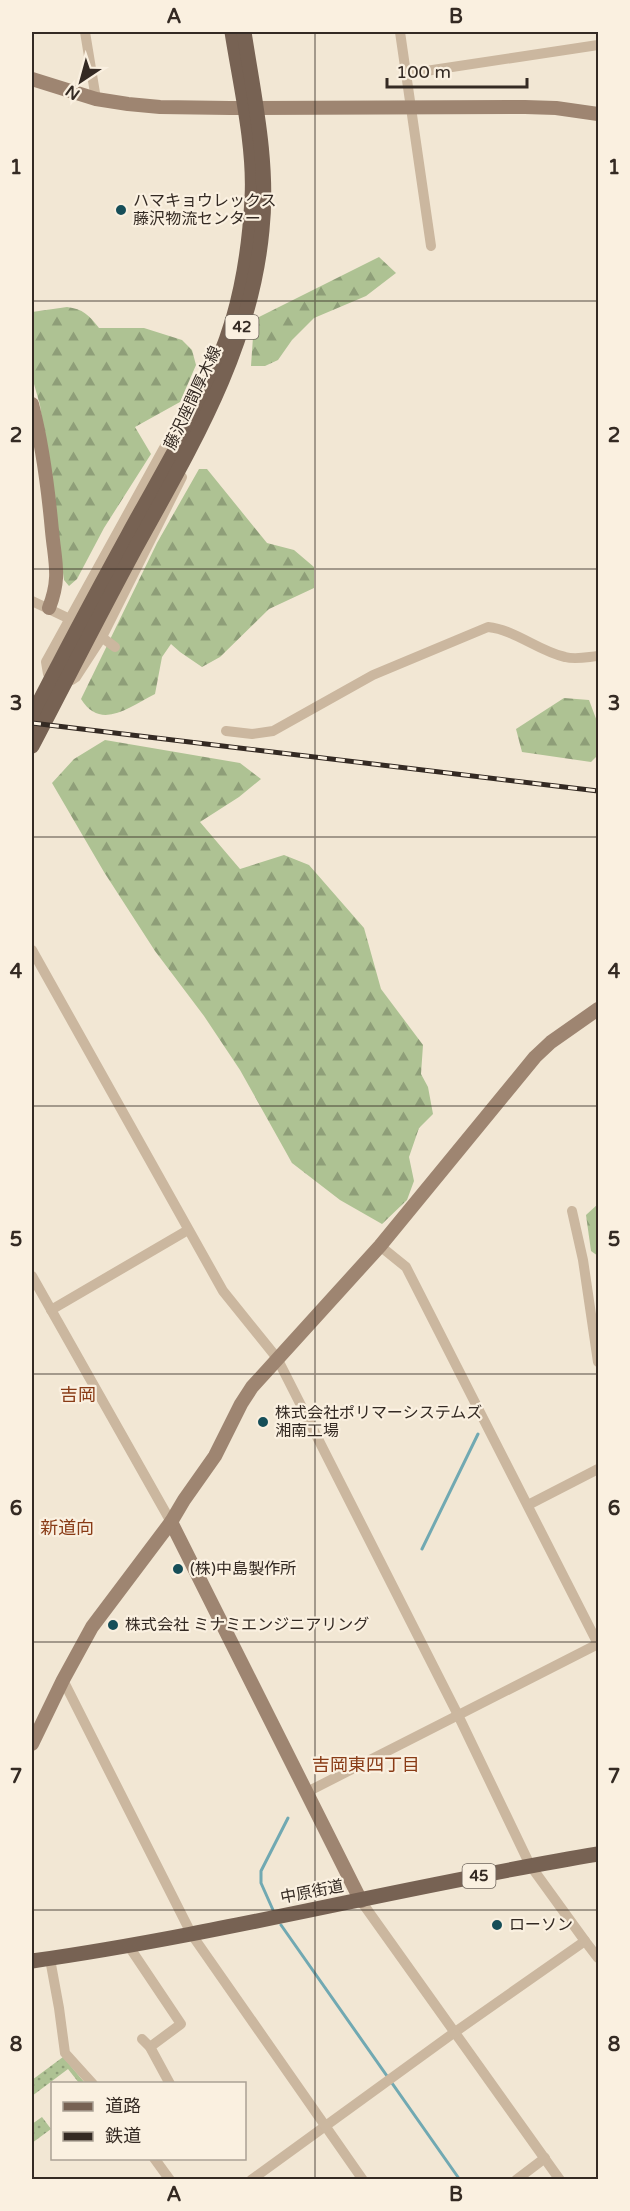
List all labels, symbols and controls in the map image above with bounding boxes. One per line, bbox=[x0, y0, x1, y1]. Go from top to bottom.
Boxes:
text: A bbox=[167, 5, 182, 29]
text: B bbox=[449, 5, 463, 29]
north arrow bbox=[51, 51, 111, 111]
scale bar bbox=[387, 51, 526, 89]
text: 100 m bbox=[396, 61, 451, 83]
text: N bbox=[62, 80, 84, 104]
text: 1 bbox=[10, 156, 22, 180]
text: 1 bbox=[608, 156, 620, 180]
place label: ハマキョウレックス 藤沢物流センター bbox=[133, 191, 277, 229]
marker: ハマキョウレックス 藤沢物流センター bbox=[114, 203, 128, 217]
road number: 42 bbox=[226, 315, 258, 339]
street label: 藤沢座間厚木線 bbox=[160, 343, 226, 453]
text: 2 bbox=[10, 424, 22, 448]
text: 2 bbox=[608, 424, 620, 448]
text: 3 bbox=[10, 692, 22, 716]
text: 3 bbox=[608, 692, 620, 716]
text: 4 bbox=[10, 960, 23, 984]
text: 4 bbox=[608, 960, 621, 984]
text: 5 bbox=[10, 1228, 22, 1252]
text: 5 bbox=[608, 1228, 620, 1252]
district label: 吉岡 bbox=[60, 1384, 96, 1406]
place label: 株式会社ポリマーシステムズ 湘南工場 bbox=[275, 1403, 482, 1441]
marker: 株式会社ポリマーシステムズ 湘南工場 bbox=[256, 1415, 270, 1429]
text: 6 bbox=[10, 1497, 22, 1521]
text: 6 bbox=[608, 1497, 620, 1521]
district label: 新道向 bbox=[40, 1517, 94, 1539]
place label: (株)中島製作所 bbox=[190, 1559, 296, 1579]
marker: (株)中島製作所 bbox=[171, 1562, 185, 1576]
place label: 株式会社 ミナミエンジニアリング bbox=[125, 1615, 369, 1635]
marker: 株式会社 ミナミエンジニアリング bbox=[106, 1618, 120, 1632]
district label: 吉岡東四丁目 bbox=[312, 1754, 420, 1776]
text: 7 bbox=[10, 1765, 22, 1789]
text: 7 bbox=[608, 1765, 620, 1789]
road number: 45 bbox=[462, 1864, 496, 1888]
street label: 中原街道 bbox=[279, 1876, 345, 1908]
place label: ローソン bbox=[509, 1915, 573, 1935]
marker: ローソン bbox=[490, 1918, 504, 1932]
text: 8 bbox=[10, 2033, 22, 2057]
text: 8 bbox=[608, 2033, 620, 2057]
legend bbox=[51, 2082, 246, 2160]
text: 道路 bbox=[105, 2095, 141, 2117]
text: 鉄道 bbox=[105, 2125, 141, 2147]
text: A bbox=[167, 2183, 182, 2207]
text: B bbox=[449, 2183, 463, 2207]

